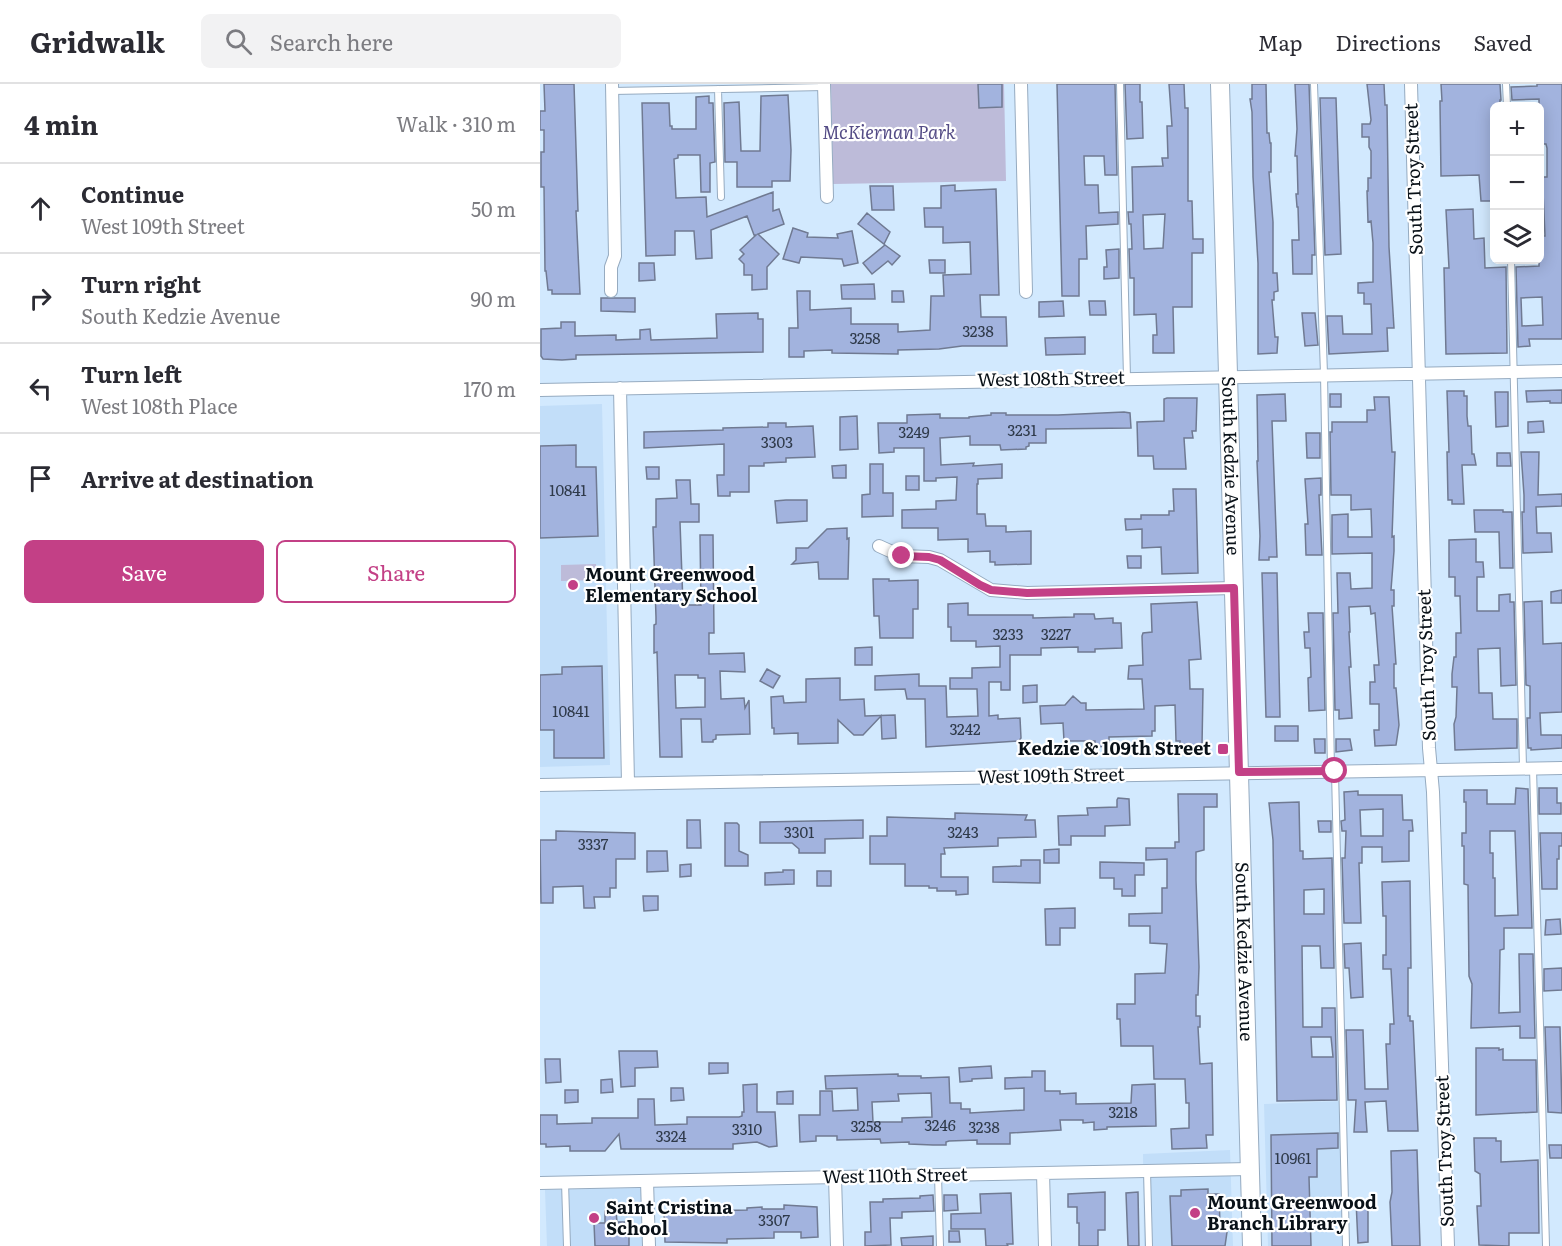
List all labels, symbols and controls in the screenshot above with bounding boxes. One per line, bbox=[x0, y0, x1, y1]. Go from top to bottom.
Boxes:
search box bbox=[201, 14, 621, 68]
text: Gridwalk bbox=[30, 20, 165, 62]
icon: search bbox=[222, 25, 255, 58]
text: Search here bbox=[270, 25, 393, 58]
text: Map bbox=[1258, 26, 1303, 57]
text: Directions bbox=[1336, 26, 1441, 57]
text: Saved bbox=[1474, 26, 1532, 57]
street label: South Troy Street bbox=[1396, 102, 1429, 255]
map controls bbox=[1490, 102, 1544, 264]
button: + bbox=[1490, 102, 1544, 156]
text: 4 min bbox=[24, 104, 98, 143]
text: Walk · 310 m bbox=[396, 108, 516, 138]
park label: McKiernan Park bbox=[822, 118, 956, 145]
button: − bbox=[1490, 156, 1544, 210]
text: Continue bbox=[81, 177, 184, 210]
icon: ahead bbox=[24, 192, 57, 225]
text: 50 m bbox=[471, 193, 516, 223]
text: West 109th Street bbox=[81, 210, 245, 240]
button: layers bbox=[1490, 210, 1544, 264]
text: Turn right bbox=[81, 267, 201, 300]
icon: right bbox=[24, 282, 57, 315]
text: 90 m bbox=[471, 283, 516, 313]
text: South Kedzie Avenue bbox=[81, 300, 280, 330]
house number: 3238 bbox=[962, 319, 994, 342]
house number: 3258 bbox=[849, 326, 881, 349]
text: Turn left bbox=[81, 357, 182, 390]
street label: West 108th Street bbox=[977, 363, 1126, 392]
icon: left bbox=[24, 372, 57, 405]
text: 170 m bbox=[463, 373, 516, 403]
street label: South Kedzie Avenue bbox=[1216, 376, 1248, 556]
text: West 108th Place bbox=[81, 390, 238, 420]
house number: 3231 bbox=[1007, 418, 1037, 441]
house number: 3249 bbox=[898, 420, 930, 443]
house number: 3303 bbox=[761, 430, 793, 453]
icon: arrive bbox=[24, 462, 57, 495]
text: Arrive at destination bbox=[81, 462, 314, 495]
house number: 10841 bbox=[549, 478, 587, 501]
button: Save bbox=[24, 540, 264, 603]
button: Share bbox=[276, 540, 516, 603]
route end bbox=[888, 542, 914, 568]
place label: Mount Greenwood Elementary School bbox=[585, 560, 758, 608]
marker: Mount Greenwood Elementary School bbox=[566, 578, 580, 592]
street label: South Troy Street bbox=[1409, 588, 1442, 741]
house number: 3233 bbox=[992, 622, 1024, 645]
house number: 3227 bbox=[1041, 622, 1072, 645]
house number: 10841 bbox=[552, 699, 590, 722]
house number: 3242 bbox=[949, 717, 981, 740]
place label: Kedzie & 109th Street bbox=[1018, 734, 1211, 761]
marker: Kedzie & 109th Street bbox=[1216, 742, 1230, 756]
route start bbox=[1321, 757, 1347, 783]
street label: West 109th Street bbox=[977, 760, 1126, 789]
house number: 3301 bbox=[784, 820, 814, 843]
house number: 3243 bbox=[947, 820, 979, 843]
house number: 3337 bbox=[578, 832, 609, 855]
street label: South Kedzie Avenue bbox=[1229, 862, 1261, 1042]
street label: South Troy Street bbox=[1427, 1074, 1460, 1227]
house number: 3218 bbox=[1108, 1100, 1138, 1123]
house number: 3246 bbox=[924, 1113, 956, 1136]
house number: 3258 bbox=[850, 1114, 882, 1137]
house number: 3238 bbox=[968, 1115, 1000, 1138]
house number: 3310 bbox=[732, 1117, 763, 1140]
house number: 3324 bbox=[655, 1124, 687, 1147]
house number: 10961 bbox=[1275, 1146, 1311, 1169]
street label: West 110th Street bbox=[822, 1160, 969, 1189]
place label: Mount Greenwood Branch Library bbox=[1207, 1188, 1377, 1236]
place label: Saint Cristina School bbox=[606, 1193, 733, 1241]
marker: Mount Greenwood Branch Library bbox=[1188, 1206, 1202, 1220]
house number: 3307 bbox=[758, 1208, 790, 1231]
marker: Saint Cristina School bbox=[587, 1211, 601, 1225]

